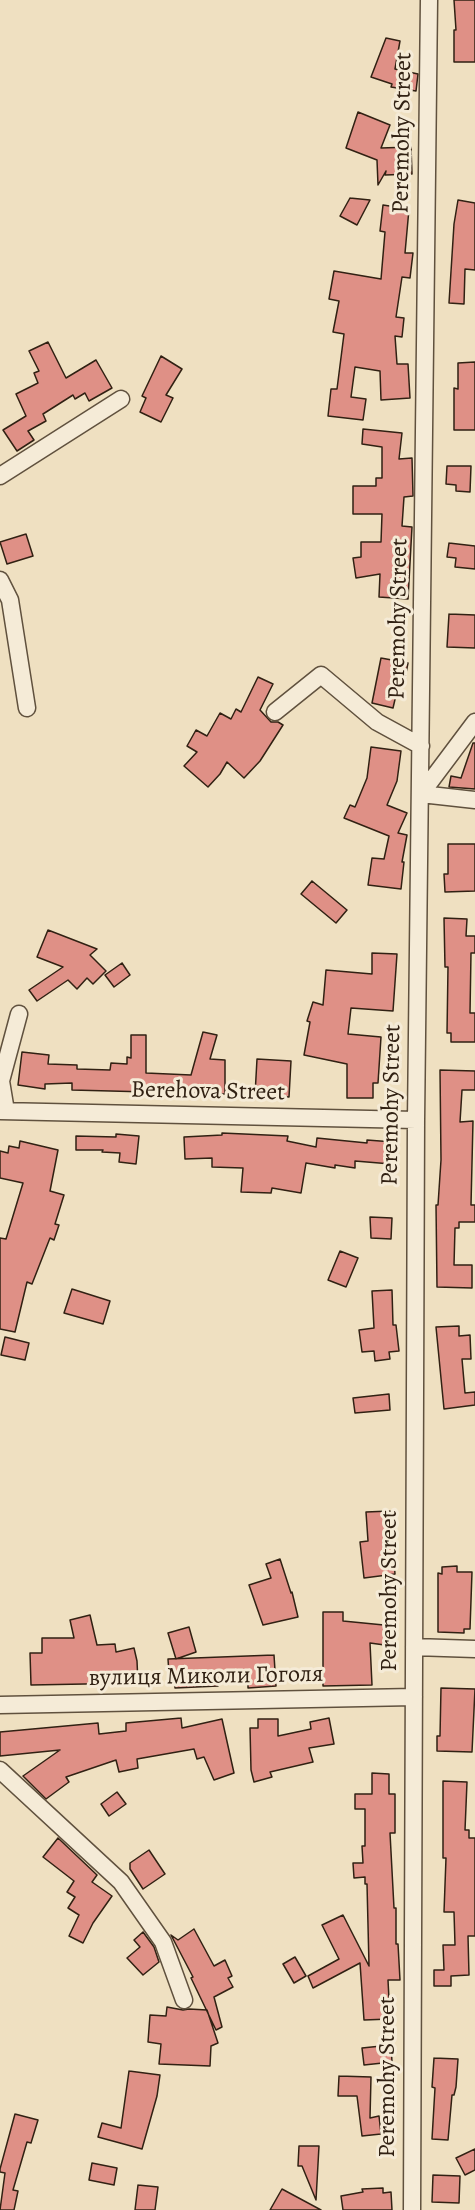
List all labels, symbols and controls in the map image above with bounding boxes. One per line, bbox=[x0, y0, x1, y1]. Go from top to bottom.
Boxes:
street label: Peremohy Street bbox=[387, 52, 419, 214]
street label: Peremohy Street bbox=[383, 538, 415, 700]
street label: Peremohy Street bbox=[376, 1024, 408, 1186]
street label: Berehova Street bbox=[131, 1076, 285, 1108]
street label: Peremohy Street bbox=[376, 1510, 404, 1672]
street label: вулиця Миколи Гоголя bbox=[88, 1661, 324, 1693]
street label: Peremohy Street bbox=[374, 1996, 402, 2158]

